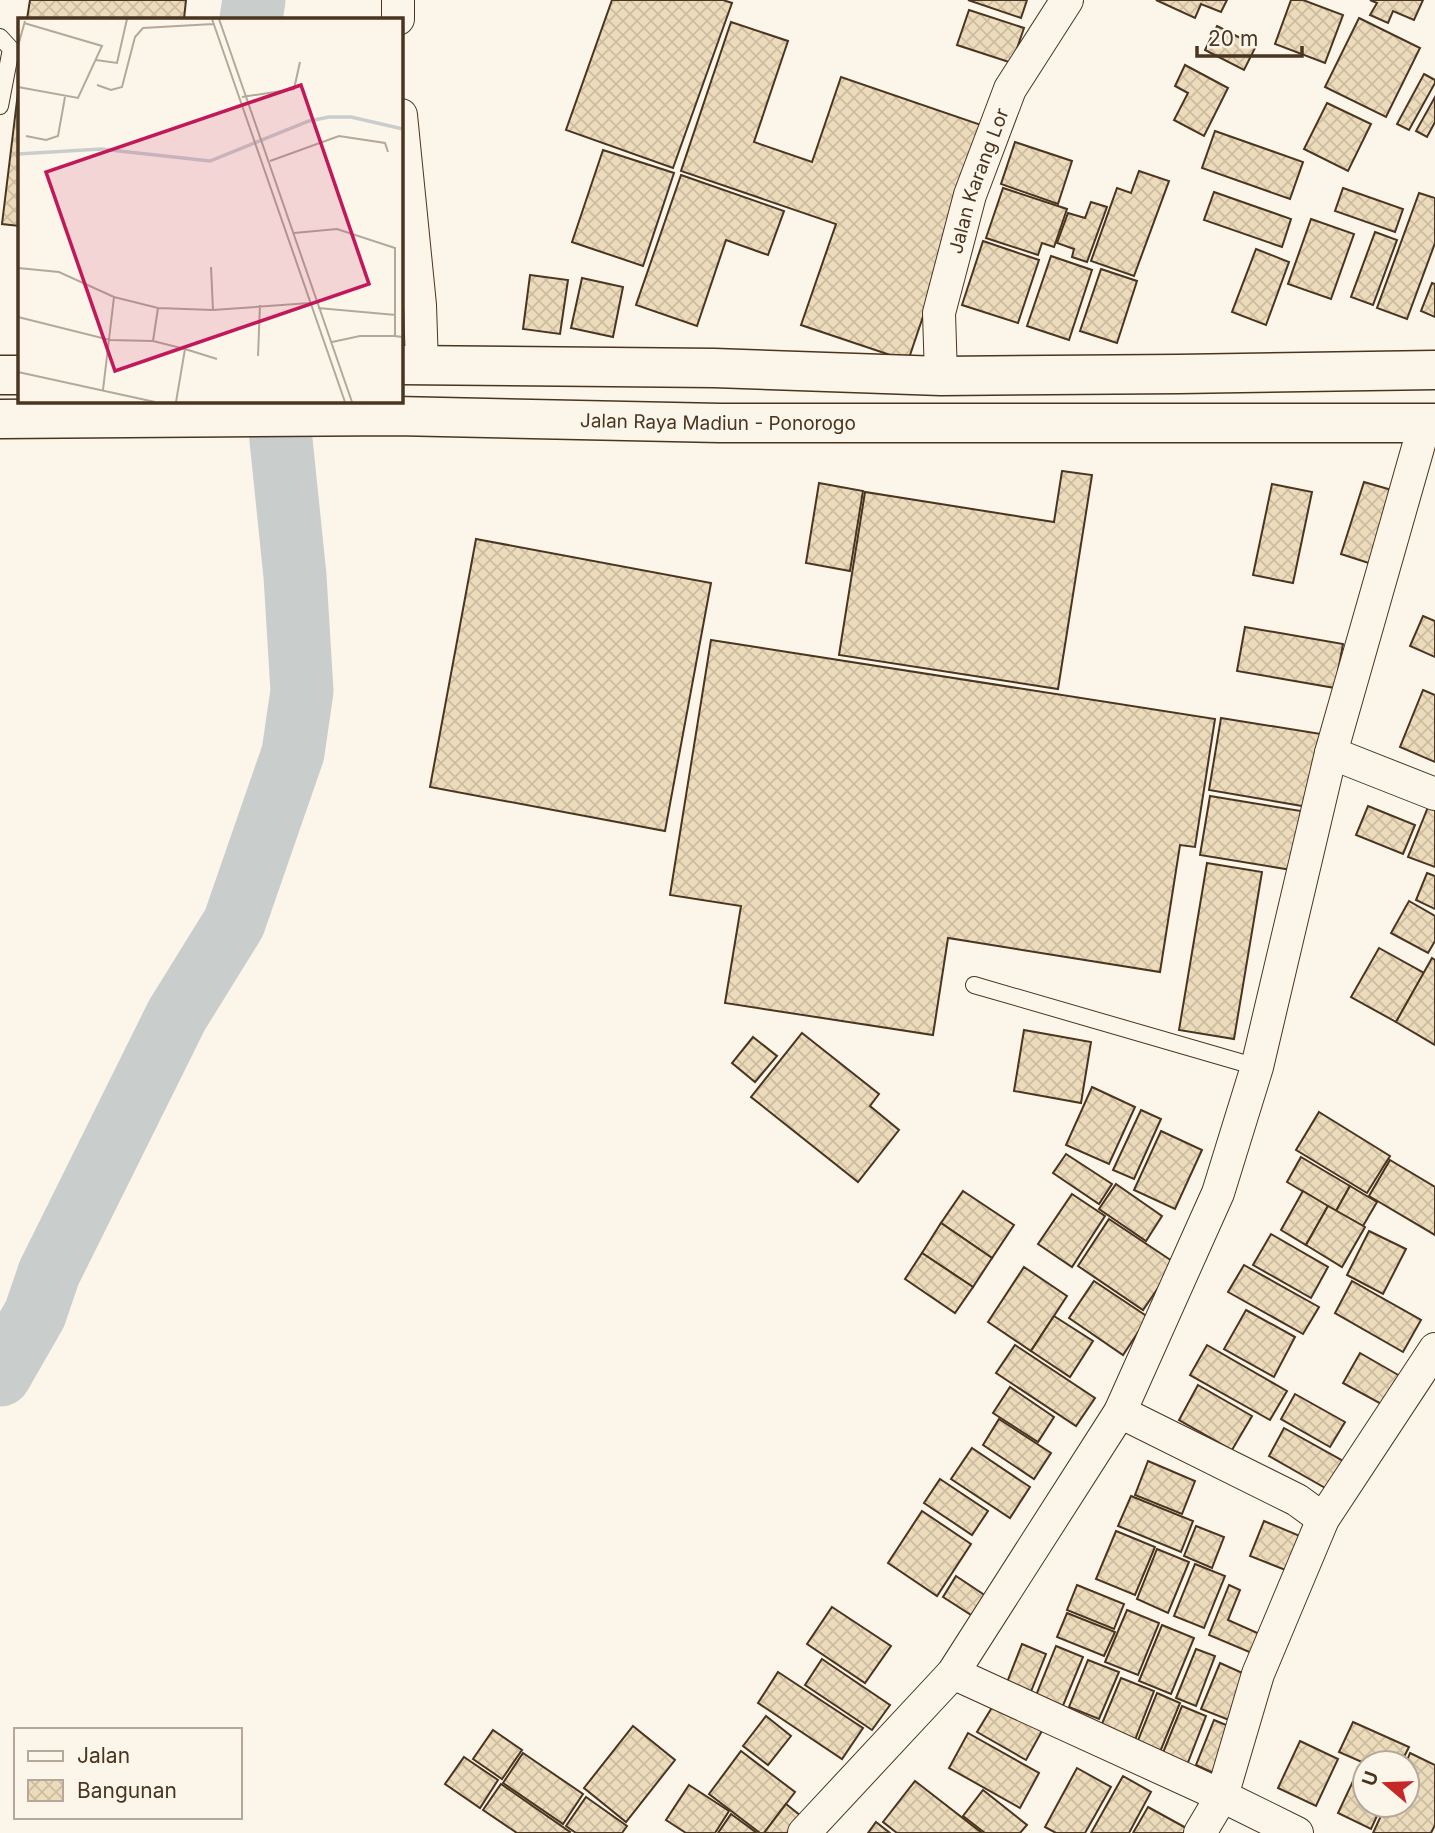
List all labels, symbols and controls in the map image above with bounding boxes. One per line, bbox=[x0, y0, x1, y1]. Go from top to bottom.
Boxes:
scale bar bbox=[1197, 14, 1302, 58]
inset map bbox=[18, 18, 402, 402]
text: 20 m bbox=[1208, 26, 1258, 51]
street label: Jalan Karang Lor bbox=[944, 105, 1013, 256]
street label: Jalan Raya Madiun - Ponorogo bbox=[580, 408, 856, 435]
legend bbox=[14, 1728, 242, 1819]
text: Jalan bbox=[77, 1743, 130, 1768]
north arrow bbox=[1351, 1749, 1421, 1819]
text: U bbox=[1357, 1768, 1384, 1789]
text: Bangunan bbox=[77, 1778, 177, 1803]

